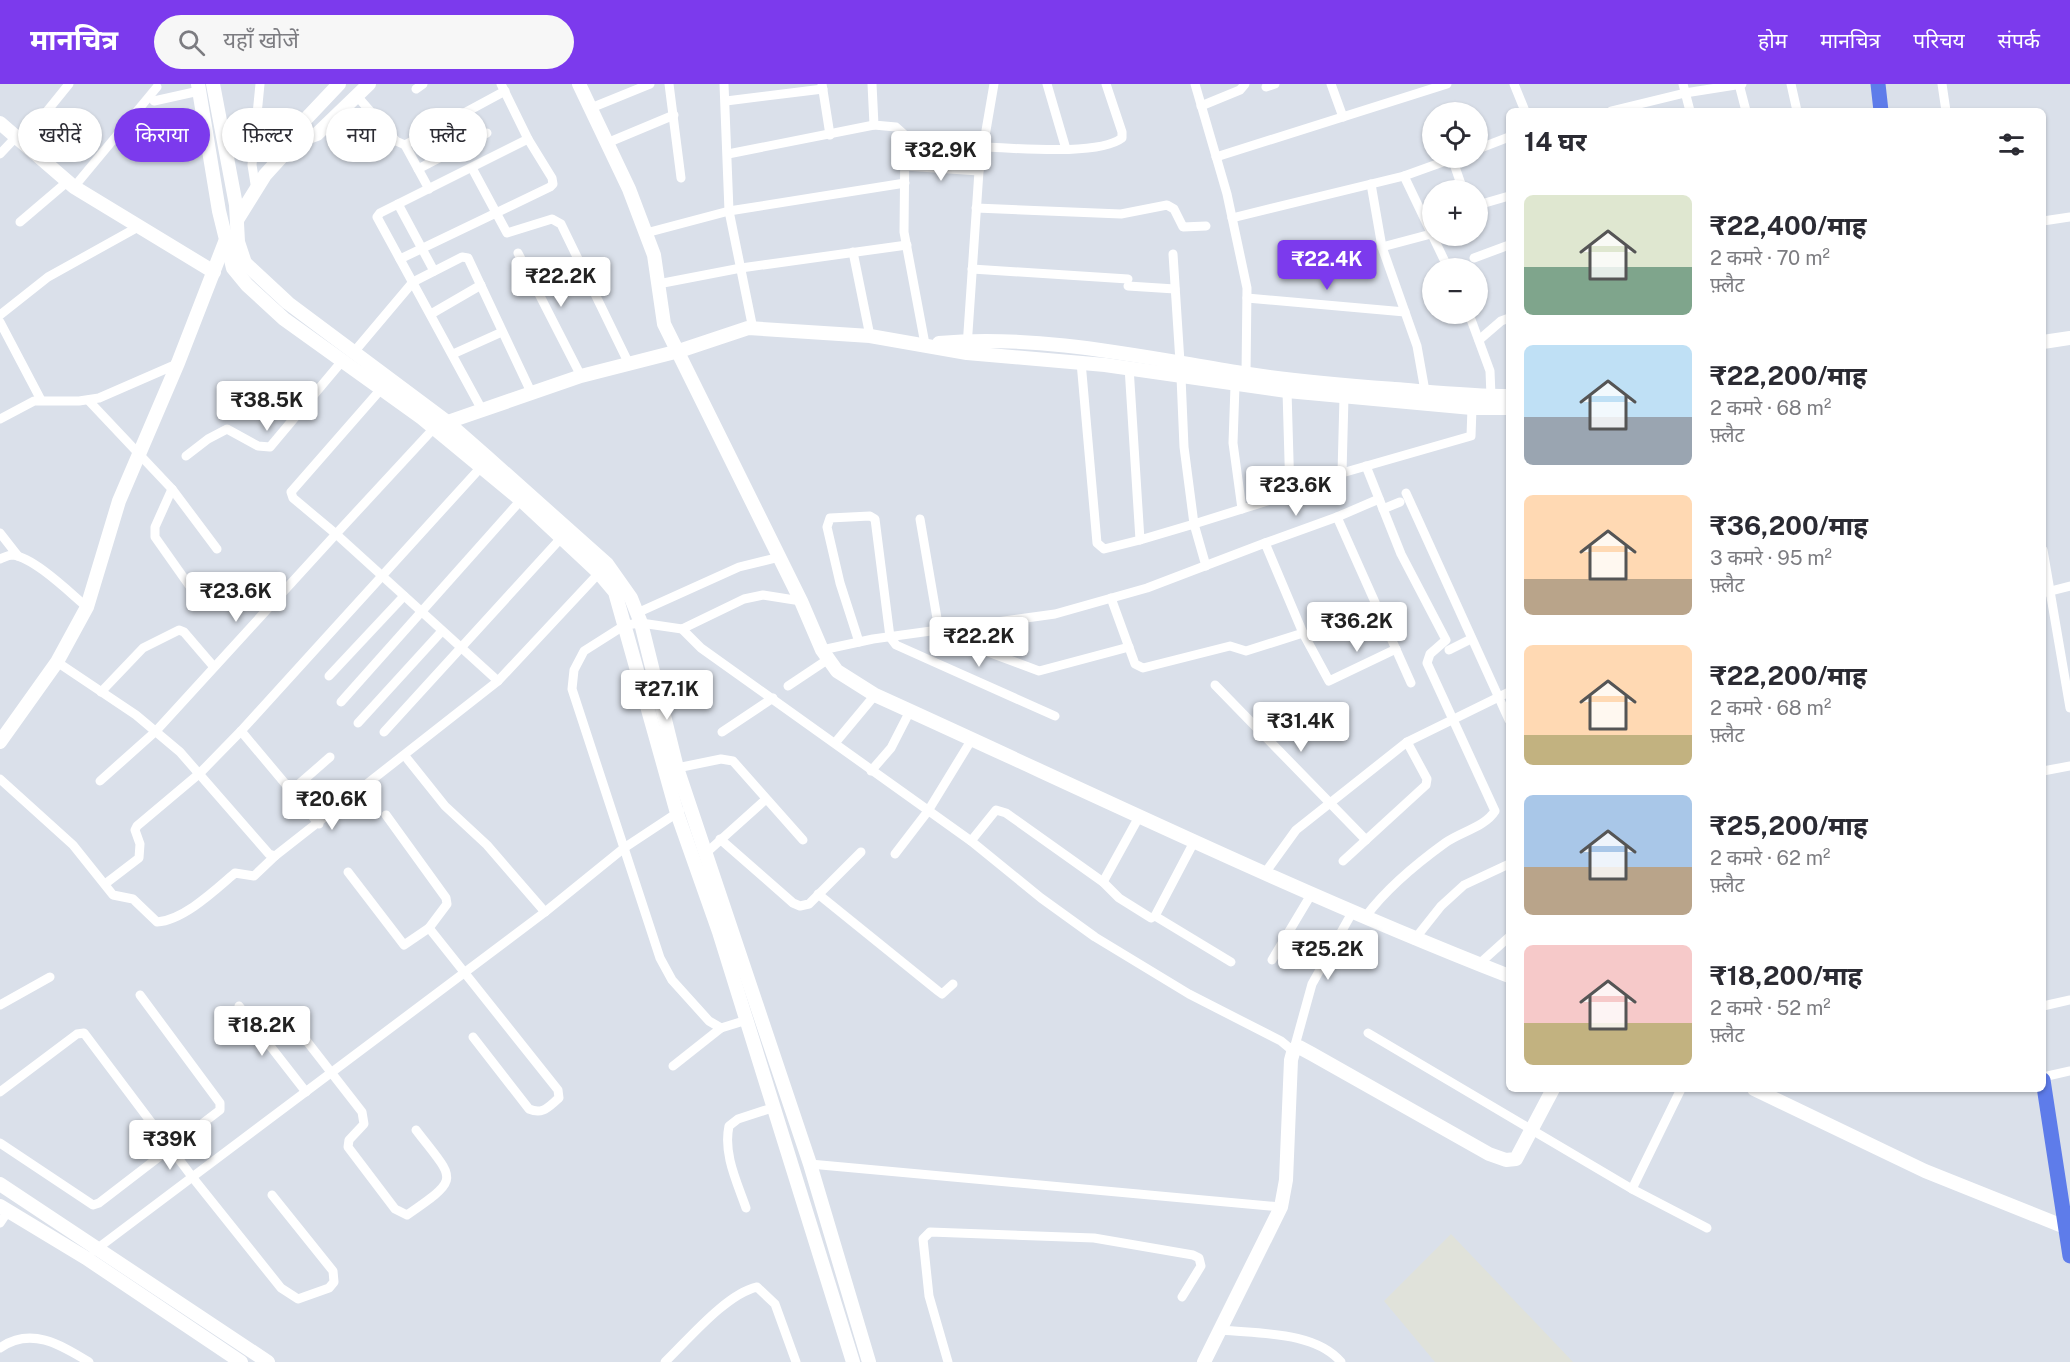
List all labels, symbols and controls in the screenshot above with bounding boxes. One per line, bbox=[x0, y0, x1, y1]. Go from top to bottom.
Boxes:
search box bbox=[154, 15, 574, 69]
text: मानचित्र bbox=[30, 23, 118, 56]
icon: search bbox=[175, 26, 208, 59]
text: यहाँ खोजें bbox=[223, 27, 299, 53]
text: होम bbox=[1758, 28, 1787, 53]
text: मानचित्र bbox=[1820, 28, 1880, 53]
text: परिचय bbox=[1913, 28, 1965, 53]
text: संपर्क bbox=[1998, 28, 2040, 53]
map controls bbox=[1422, 102, 1488, 324]
button: locate bbox=[1422, 102, 1488, 168]
chip: खरीदें bbox=[18, 108, 102, 162]
chip: किराया bbox=[114, 108, 210, 162]
chip: फ़िल्टर bbox=[222, 108, 314, 162]
chip: नया bbox=[326, 108, 397, 162]
chip: फ़्लैट bbox=[409, 108, 487, 162]
text: 14 घर bbox=[1524, 126, 1586, 157]
icon: filters bbox=[1995, 128, 2028, 161]
pin: ₹32.9K bbox=[892, 131, 990, 182]
text: ₹32.9K bbox=[905, 138, 977, 162]
button: + bbox=[1422, 180, 1488, 246]
text: ₹22,400/माह bbox=[1710, 210, 1867, 241]
icon: home bbox=[1572, 219, 1644, 291]
pin: ₹22.4K bbox=[1278, 240, 1376, 291]
text: 2 कमरे · 70 m² bbox=[1710, 246, 1830, 270]
text: ₹22.4K bbox=[1291, 247, 1363, 271]
pin: ₹22.2K bbox=[512, 257, 610, 308]
button: − bbox=[1422, 258, 1488, 324]
text: ₹22.2K bbox=[525, 264, 597, 288]
text: फ़्लैट bbox=[1710, 273, 1745, 297]
text: ₹22,200/माह bbox=[1710, 360, 1867, 391]
icon: home bbox=[1572, 369, 1644, 441]
pin: ₹38.5K bbox=[218, 381, 316, 432]
text: ₹38.5K bbox=[231, 388, 303, 412]
text: 2 कमरे · 68 m² bbox=[1710, 396, 1831, 420]
text: फ़्लैट bbox=[1710, 423, 1745, 447]
pin: ₹23.6K bbox=[1247, 466, 1345, 517]
text: ₹23.6K bbox=[1260, 473, 1332, 497]
text: ₹36,200/माह bbox=[1710, 510, 1868, 541]
icon: home bbox=[1572, 519, 1644, 591]
text: 3 कमरे · 95 m² bbox=[1710, 546, 1832, 570]
pin: ₹23.6K bbox=[187, 572, 285, 623]
text: फ़्लैट bbox=[1710, 573, 1745, 597]
text: ₹23.6K bbox=[200, 579, 272, 603]
pin: ₹36.2K bbox=[1308, 602, 1406, 653]
text: ₹36.2K bbox=[1321, 609, 1393, 633]
pin: ₹22.2K bbox=[930, 617, 1028, 668]
text: ₹22.2K bbox=[943, 624, 1015, 648]
text: ₹22,200/माह bbox=[1710, 660, 1867, 691]
icon: home bbox=[1572, 669, 1644, 741]
pin: ₹27.1K bbox=[618, 670, 716, 721]
text: ₹27.1K bbox=[635, 677, 699, 701]
text: 2 कमरे · 68 m² bbox=[1710, 696, 1831, 720]
pin: ₹31.4K bbox=[1252, 702, 1350, 753]
text: ₹31.4K bbox=[1267, 709, 1335, 733]
text: फ़्लैट bbox=[1710, 723, 1745, 747]
pin: ₹20.6K bbox=[283, 780, 381, 831]
text: ₹20.6K bbox=[296, 787, 368, 811]
text: ₹25,200/माह bbox=[1710, 810, 1868, 841]
icon: home bbox=[1572, 819, 1644, 891]
text: 2 कमरे · 62 m² bbox=[1710, 846, 1830, 870]
text: फ़्लैट bbox=[1710, 873, 1745, 897]
pin: ₹25.2K bbox=[1279, 930, 1377, 981]
text: ₹25.2K bbox=[1292, 937, 1364, 961]
text: ₹18,200/माह bbox=[1710, 960, 1862, 991]
icon: home bbox=[1572, 969, 1644, 1041]
text: 2 कमरे · 52 m² bbox=[1710, 996, 1831, 1020]
pin: ₹18.2K bbox=[213, 1006, 311, 1057]
text: ₹18.2K bbox=[228, 1013, 296, 1037]
text: फ़्लैट bbox=[1710, 1023, 1745, 1047]
pin: ₹39K bbox=[134, 1120, 206, 1171]
text: ₹39K bbox=[143, 1127, 197, 1151]

